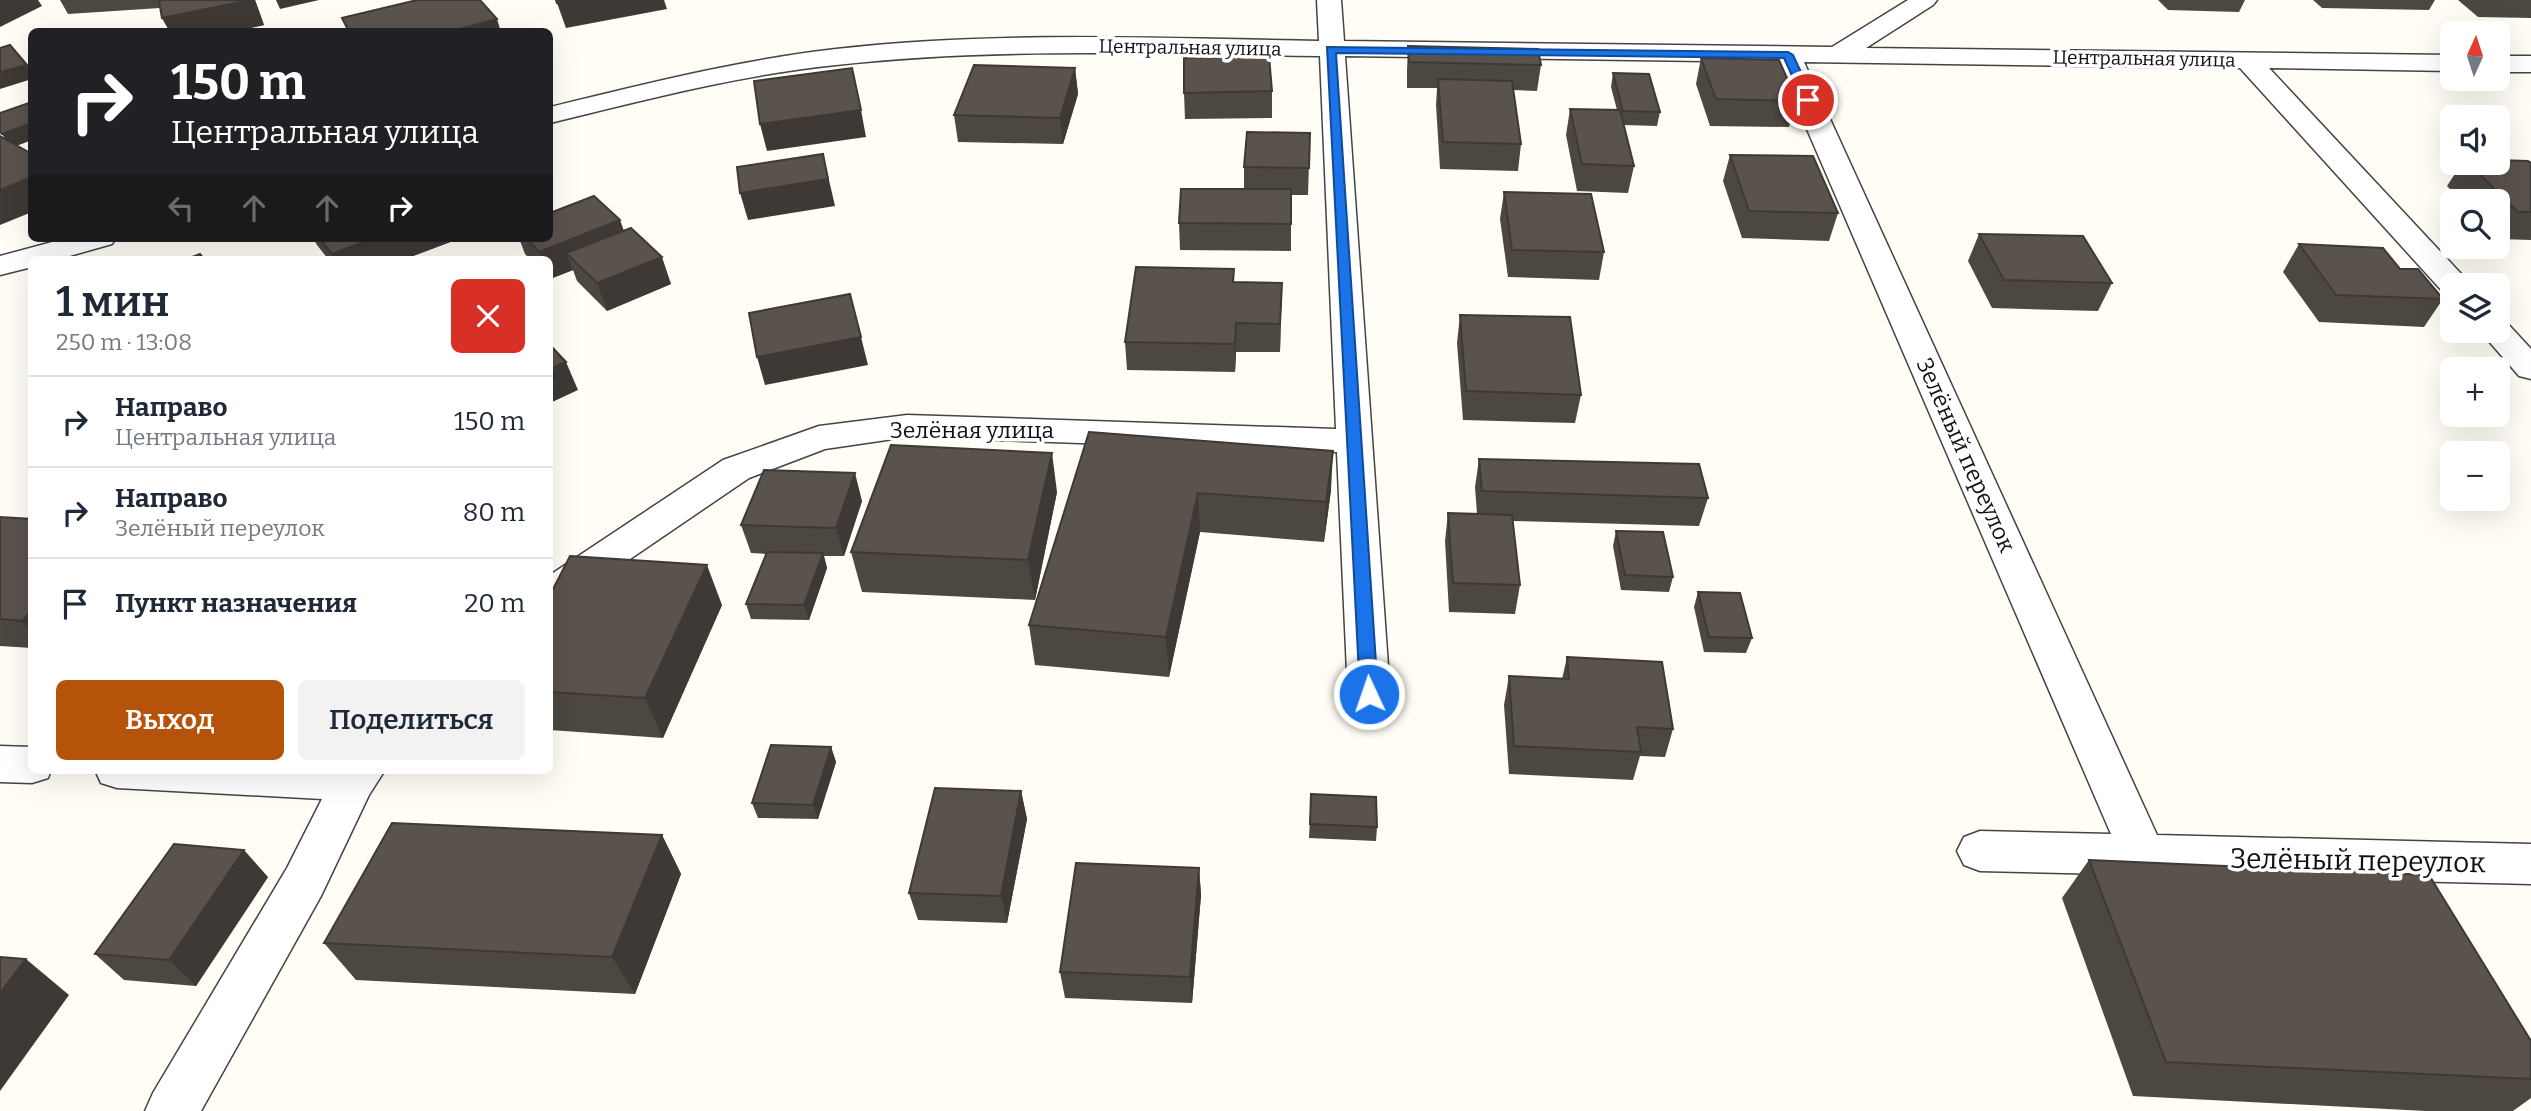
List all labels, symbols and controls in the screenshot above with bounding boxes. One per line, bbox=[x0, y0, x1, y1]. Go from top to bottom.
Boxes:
north arrow bbox=[2440, 21, 2510, 91]
map controls bbox=[2440, 21, 2510, 511]
street label: Центральная улица bbox=[1098, 34, 1282, 61]
street label: Центральная улица bbox=[2052, 45, 2236, 72]
text: 150 m bbox=[171, 53, 306, 112]
icon: right bbox=[56, 56, 147, 147]
pin bbox=[1778, 70, 1838, 130]
icon: arrive bbox=[1789, 81, 1827, 119]
button: sound bbox=[2440, 105, 2510, 175]
text: Центральная улица bbox=[171, 113, 479, 151]
icon: left bbox=[162, 189, 200, 227]
icon: ahead bbox=[235, 189, 273, 227]
icon: ahead bbox=[308, 189, 346, 227]
icon: right bbox=[381, 189, 419, 227]
button: search bbox=[2440, 189, 2510, 259]
button: layers bbox=[2440, 273, 2510, 343]
text: 1 мин bbox=[56, 277, 169, 327]
button: close bbox=[451, 279, 525, 353]
text: 250 m · 13:08 bbox=[56, 328, 192, 356]
street label: Зелёный переулок bbox=[1911, 353, 2022, 557]
button: + bbox=[2440, 357, 2510, 427]
text: Направо bbox=[115, 392, 228, 423]
icon: right bbox=[56, 403, 94, 441]
text: 150 m bbox=[454, 406, 525, 437]
street label: Зелёная улица bbox=[890, 416, 1055, 444]
text: Центральная улица bbox=[115, 423, 336, 451]
button: − bbox=[2440, 441, 2510, 511]
text: Направо bbox=[115, 483, 228, 514]
icon: right bbox=[56, 494, 94, 532]
text: 80 m bbox=[463, 497, 525, 528]
text: Зелёный переулок bbox=[115, 514, 325, 542]
icon: arrive bbox=[56, 585, 94, 623]
text: Пункт назначения bbox=[115, 588, 357, 619]
text: 20 m bbox=[464, 588, 525, 619]
position arrow bbox=[1332, 657, 1406, 731]
button: Выход bbox=[56, 680, 284, 760]
button: Поделиться bbox=[298, 680, 525, 760]
street label: Зелёный переулок bbox=[2230, 842, 2487, 879]

